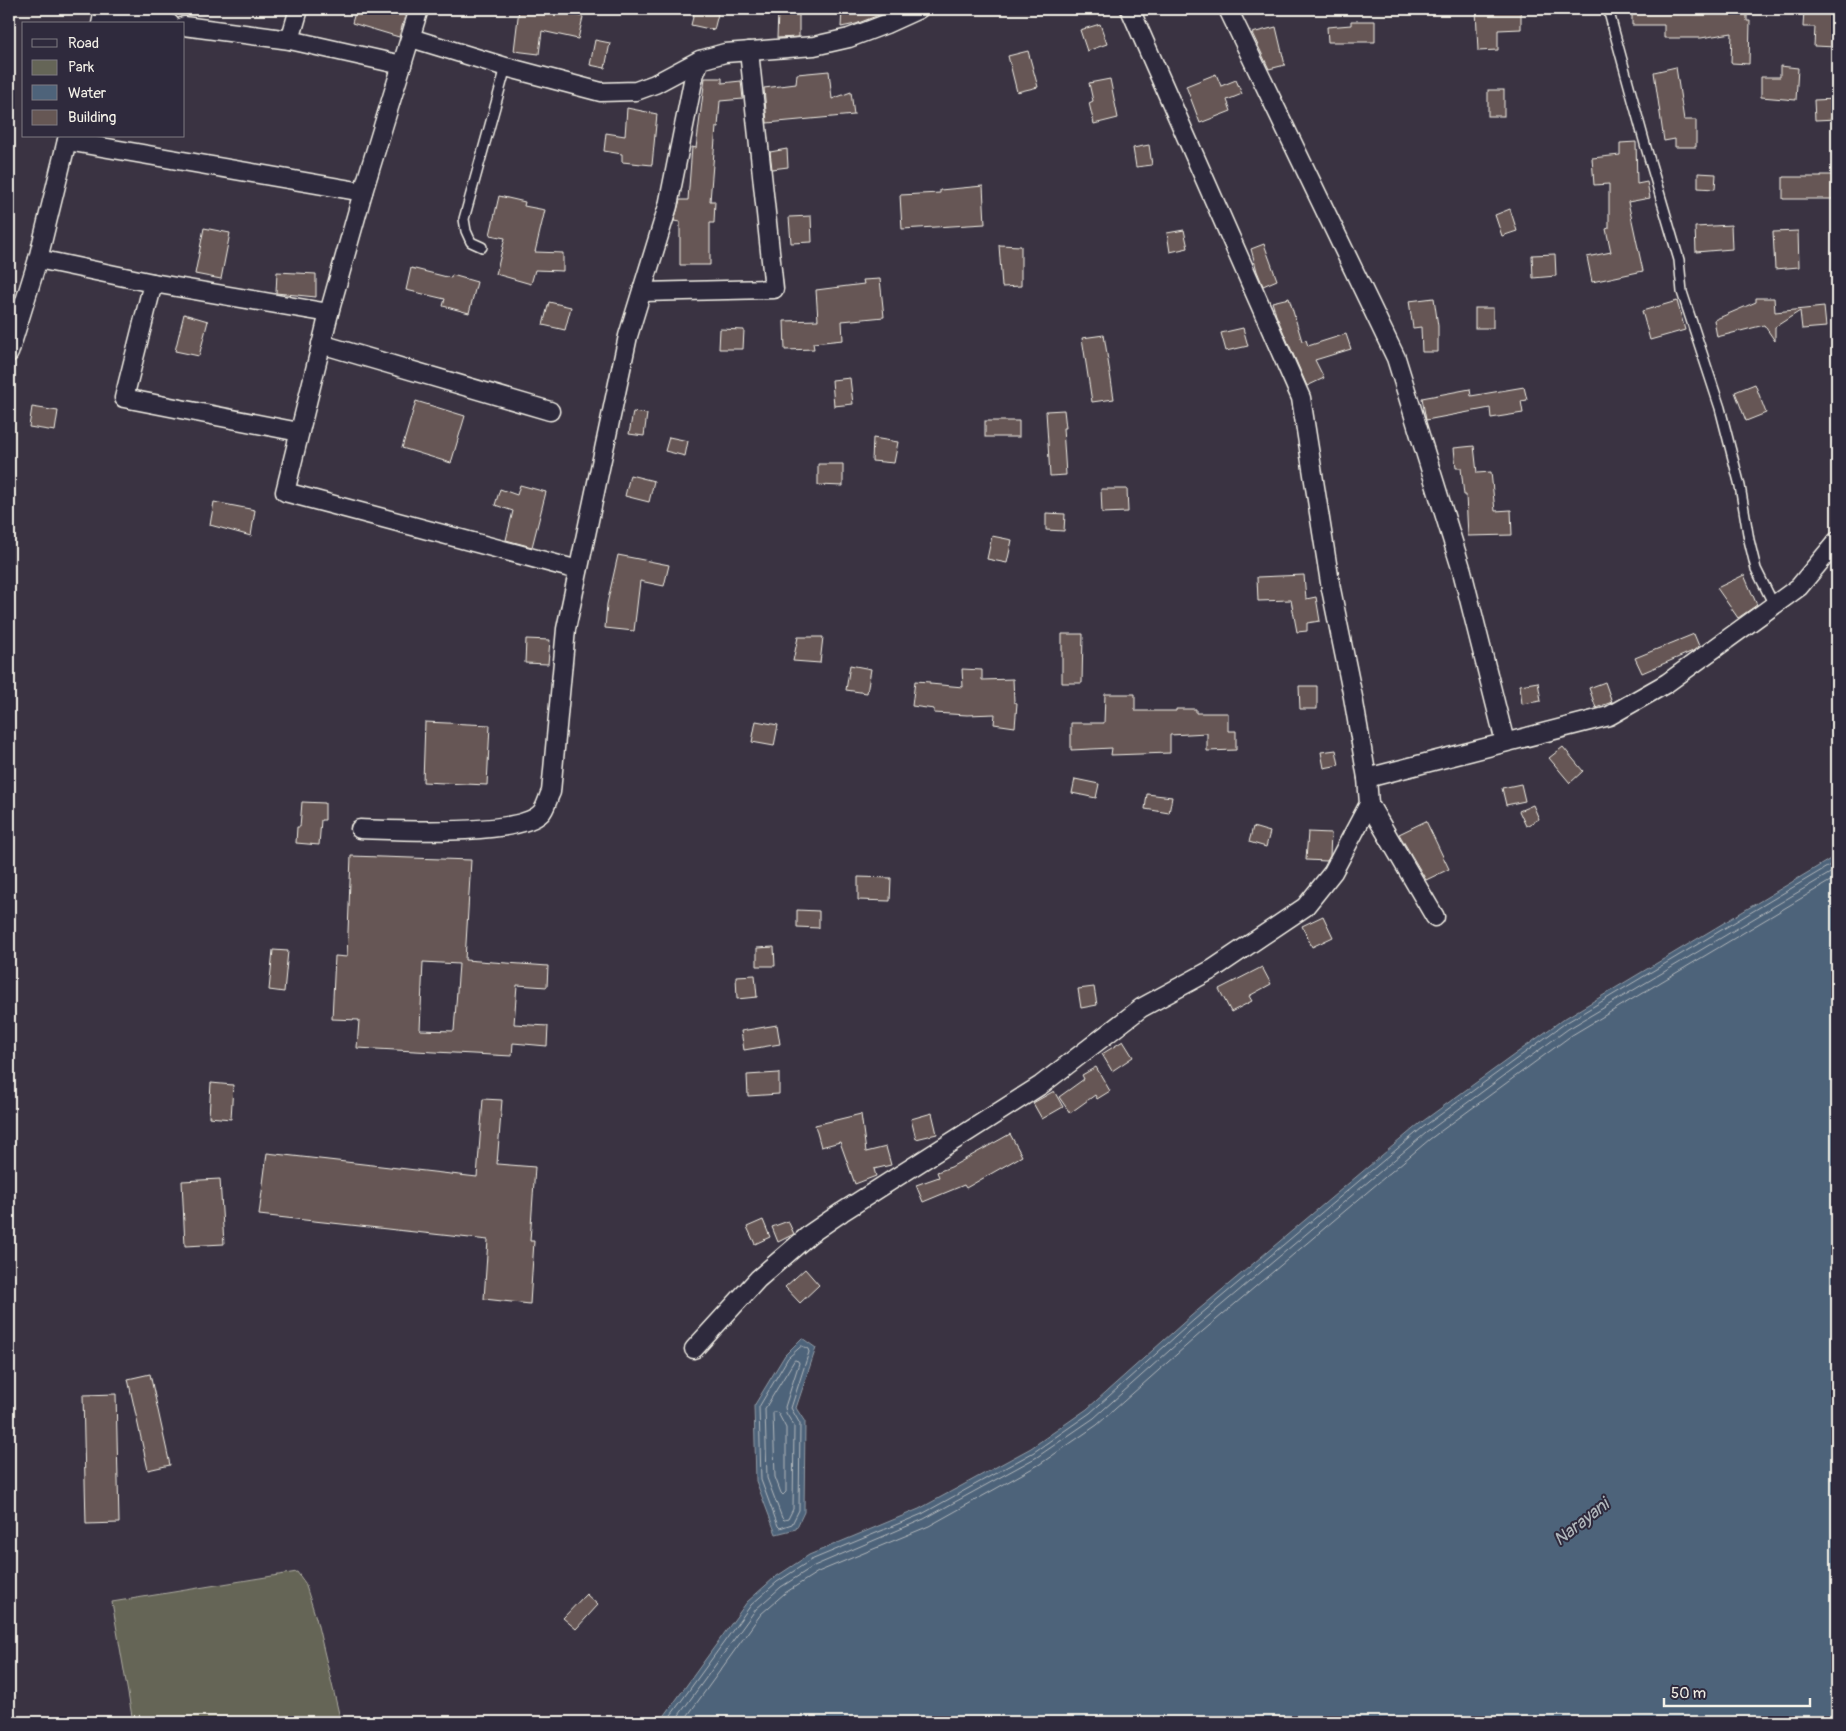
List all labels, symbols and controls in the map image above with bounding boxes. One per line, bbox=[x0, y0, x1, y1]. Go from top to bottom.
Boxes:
legend bbox=[22, 22, 185, 138]
text: Road bbox=[68, 34, 99, 53]
text: Park bbox=[68, 58, 95, 77]
text: Water bbox=[68, 84, 107, 103]
text: Building bbox=[68, 108, 116, 127]
water label: Narayani bbox=[1549, 1492, 1616, 1551]
scale bar bbox=[1664, 1676, 1810, 1708]
text: 50 m bbox=[1671, 1684, 1706, 1703]

